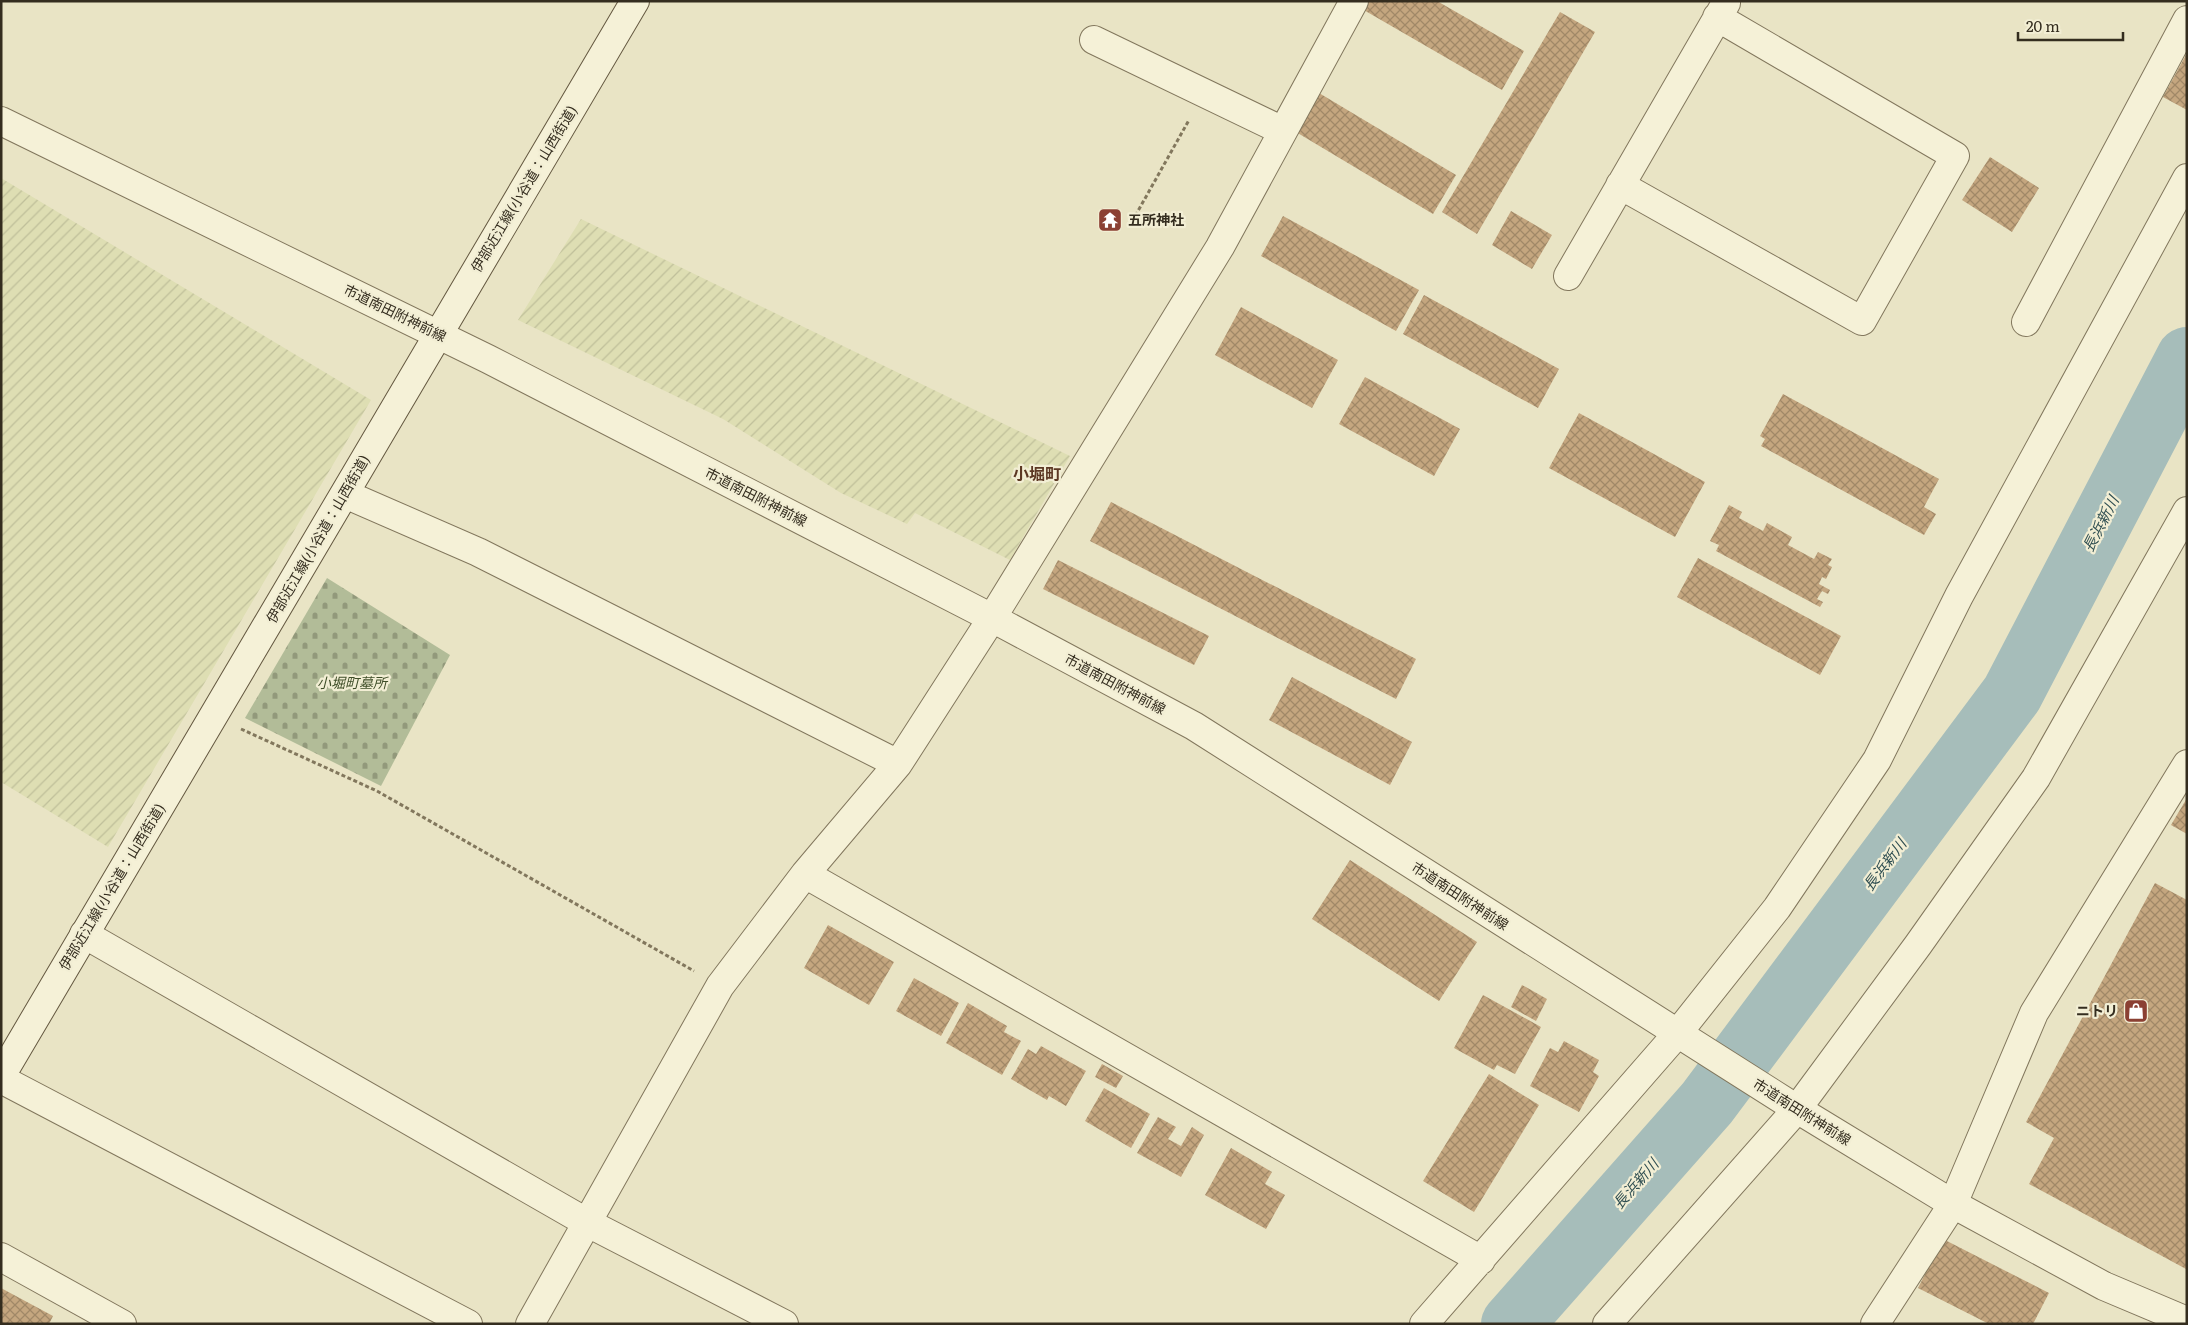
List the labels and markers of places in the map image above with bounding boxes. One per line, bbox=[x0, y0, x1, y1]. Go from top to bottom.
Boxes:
temple icon: 五所神社 bbox=[1097, 207, 1123, 233]
place label: 五所神社 bbox=[1128, 209, 1184, 229]
shop icon: ニトリ bbox=[2123, 998, 2149, 1024]
place label: ニトリ bbox=[2076, 1000, 2118, 1020]

